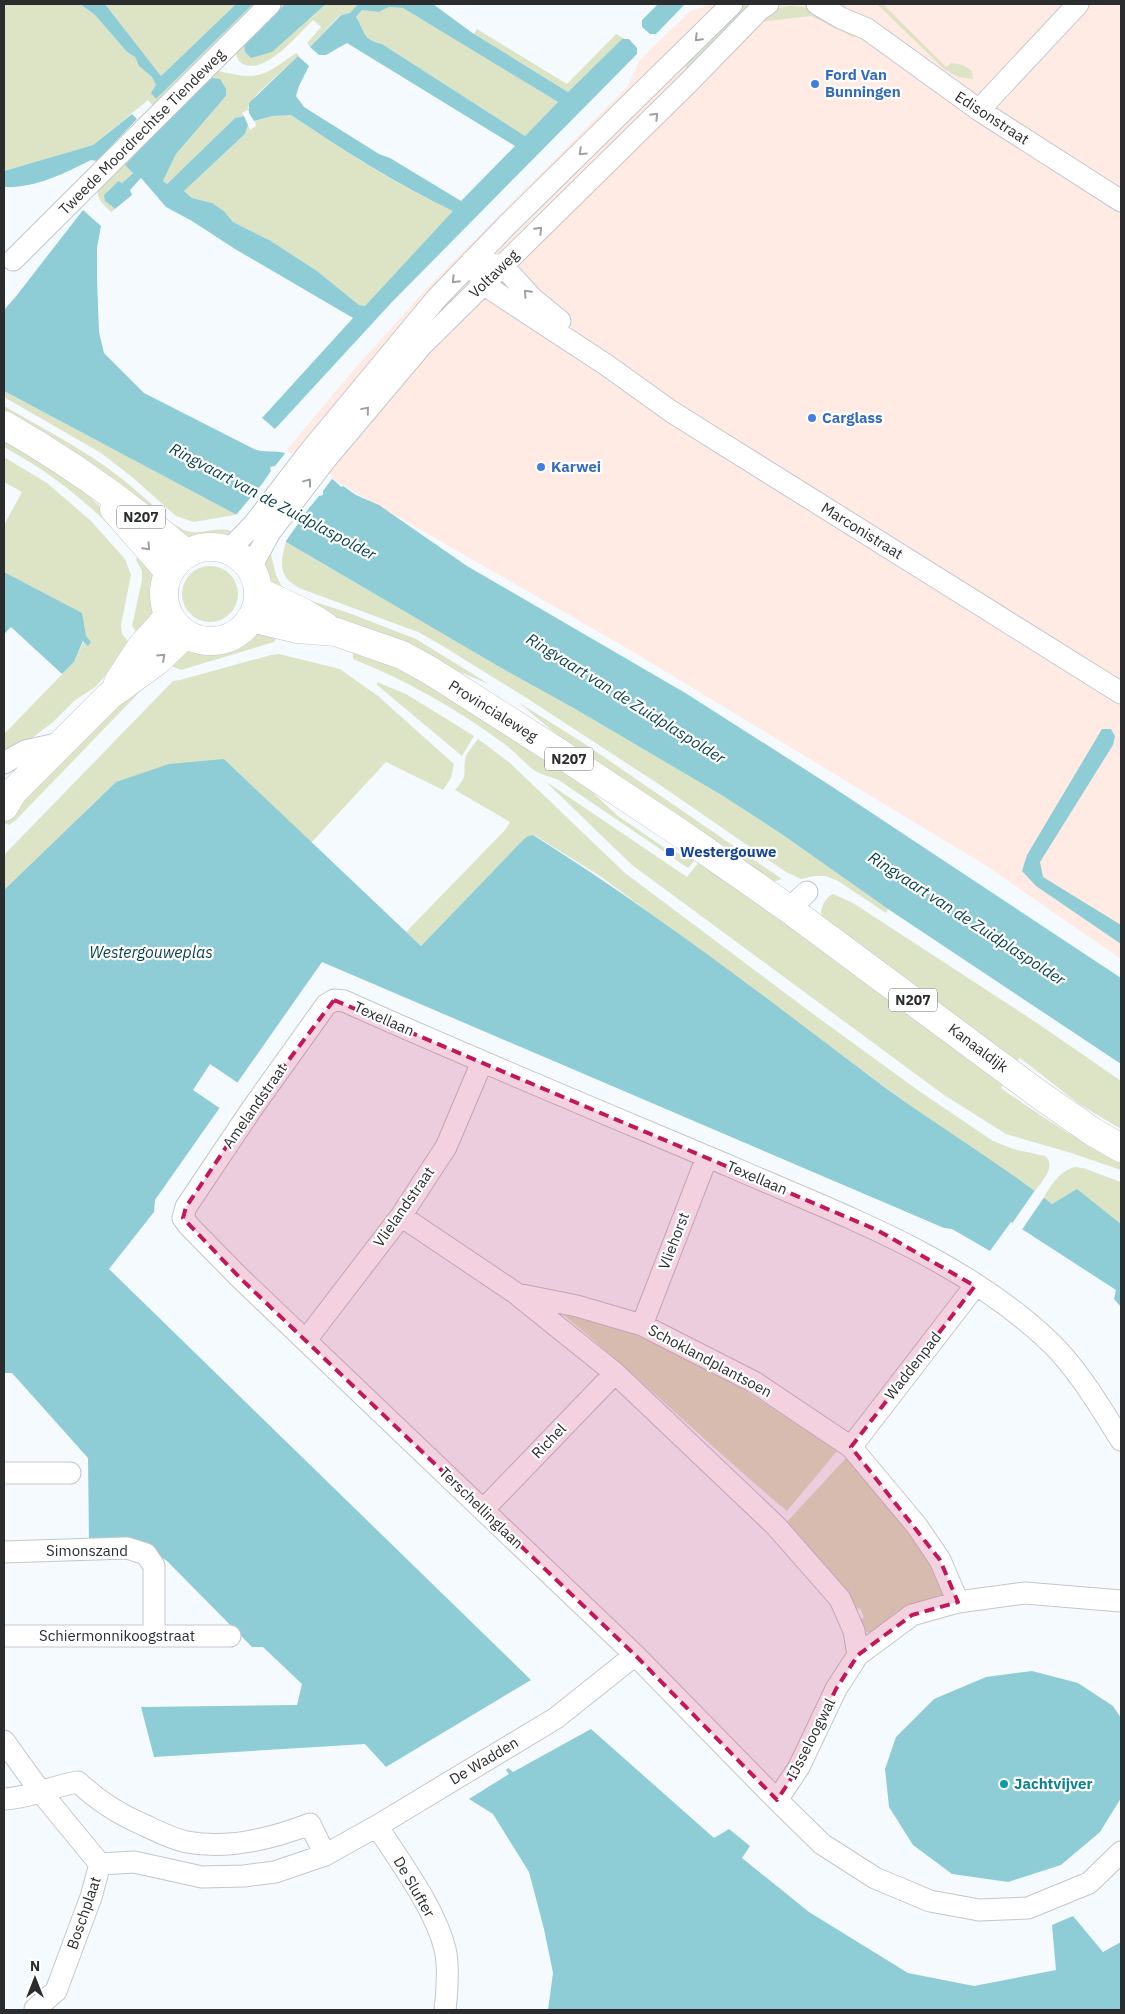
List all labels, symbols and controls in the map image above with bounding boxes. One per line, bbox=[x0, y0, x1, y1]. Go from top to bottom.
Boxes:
one-way arrow bbox=[694, 32, 703, 41]
street label: Tweede Moordrechtse Tiendeweg bbox=[55, 45, 229, 219]
place label: Ford Van Bunningen bbox=[825, 65, 901, 101]
marker: Ford Van Bunningen bbox=[809, 78, 821, 90]
street label: Edisonstraat bbox=[952, 87, 1033, 149]
one-way arrow bbox=[649, 113, 658, 122]
one-way arrow bbox=[579, 146, 588, 155]
one-way arrow bbox=[533, 227, 542, 236]
street label: Voltaweg bbox=[465, 245, 523, 302]
one-way arrow bbox=[452, 274, 461, 283]
one-way arrow bbox=[524, 289, 533, 298]
one-way arrow bbox=[361, 407, 370, 416]
place label: Carglass bbox=[822, 408, 883, 427]
marker: Carglass bbox=[806, 412, 818, 424]
water label: Ringvaart van de Zuidplaspolder bbox=[166, 438, 381, 565]
place label: Karwei bbox=[551, 457, 601, 476]
marker: Karwei bbox=[535, 461, 547, 473]
one-way arrow bbox=[303, 479, 311, 488]
street label: Marconistraat bbox=[818, 498, 907, 563]
road number: N207 bbox=[117, 506, 165, 528]
one-way arrow bbox=[141, 542, 150, 551]
water label: Ringvaart van de Zuidplaspolder bbox=[523, 628, 730, 768]
one-way arrow bbox=[156, 654, 165, 663]
street label: Provincialeweg bbox=[445, 676, 541, 746]
road number: N207 bbox=[545, 748, 593, 771]
place label: Westergouwe bbox=[680, 842, 777, 861]
marker: Westergouwe bbox=[664, 846, 676, 858]
water label: Ringvaart van de Zuidplaspolder bbox=[865, 847, 1070, 990]
water label: Westergouweplas bbox=[89, 942, 213, 962]
road number: N207 bbox=[889, 988, 937, 1012]
street label: Texellaan bbox=[351, 997, 417, 1040]
street label: Kanaaldijk bbox=[945, 1019, 1012, 1076]
street label: Amelandstraat bbox=[218, 1060, 291, 1152]
street label: Texellaan bbox=[724, 1156, 790, 1199]
street label: Vlielandstraat bbox=[369, 1163, 438, 1251]
street label: Vliehorst bbox=[654, 1209, 693, 1272]
street label: Schoklandplantsoen bbox=[645, 1320, 775, 1401]
street label: Waddenpad bbox=[880, 1328, 945, 1403]
street label: Richel bbox=[527, 1419, 570, 1462]
street label: Terschellinglaan bbox=[435, 1463, 527, 1553]
street label: Simonszand bbox=[46, 1541, 128, 1560]
street label: Schiermonnikoogstraat bbox=[39, 1626, 195, 1645]
street label: IJsseloogwal bbox=[782, 1695, 839, 1783]
street label: De Wadden bbox=[446, 1733, 522, 1789]
place label: Jachtvijver bbox=[1014, 1774, 1092, 1793]
marker: Jachtvijver bbox=[998, 1778, 1010, 1790]
street label: De Slufter bbox=[389, 1853, 440, 1921]
street label: Boschplaat bbox=[62, 1874, 105, 1952]
north arrow bbox=[10, 1954, 60, 2004]
text: N bbox=[30, 1957, 40, 1975]

